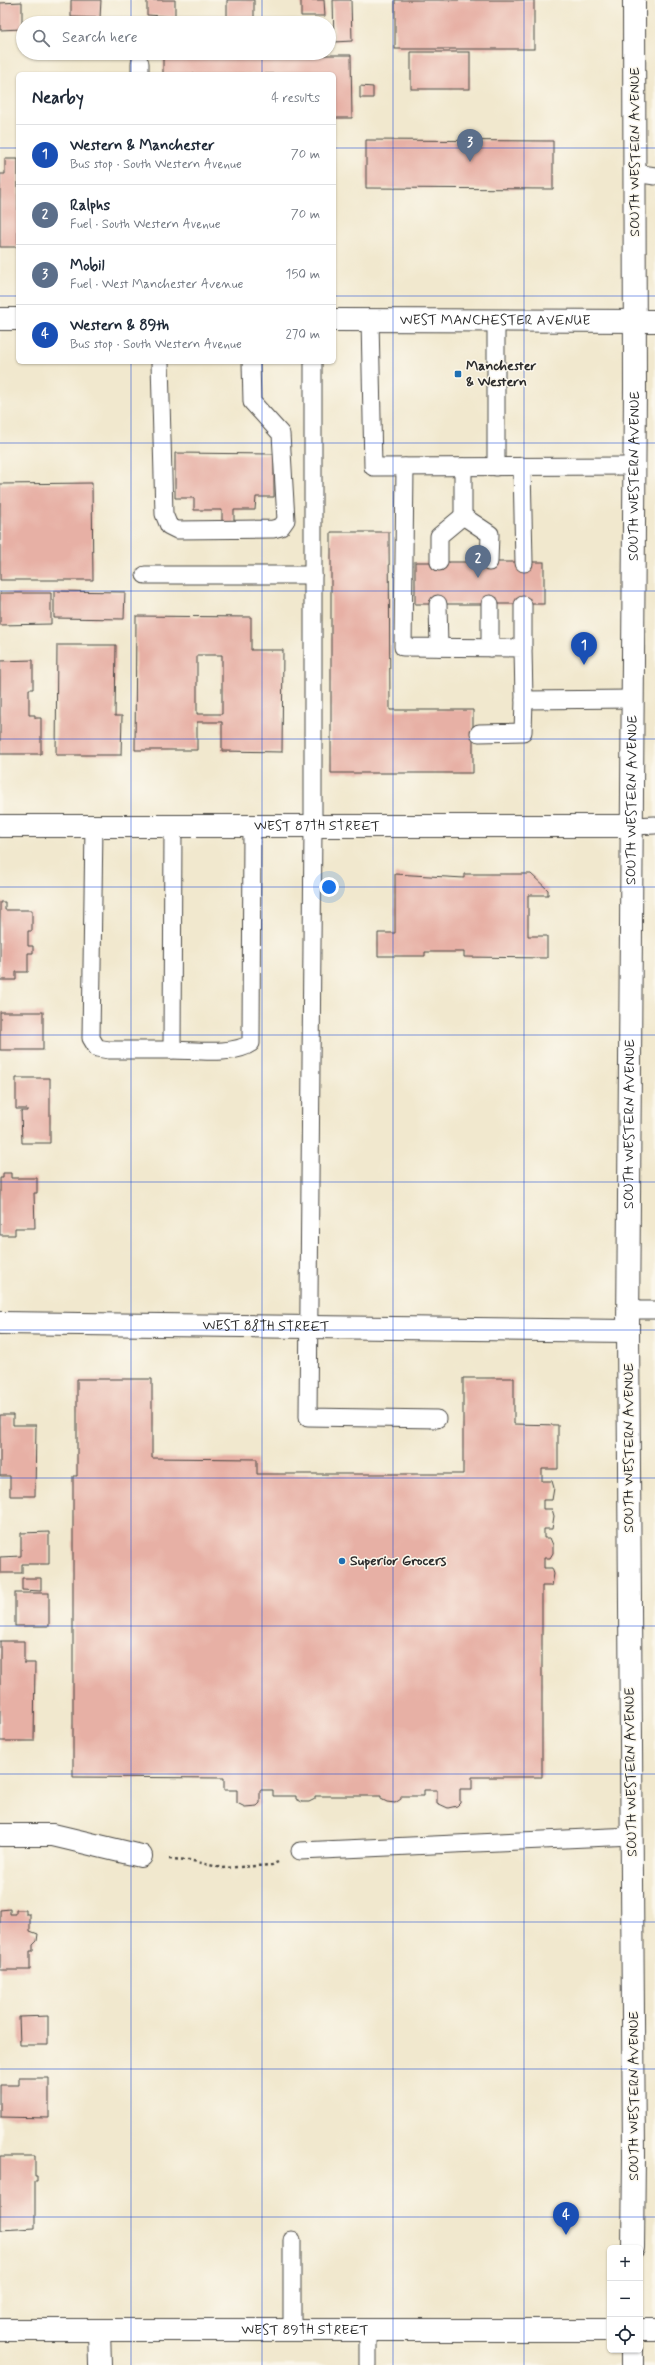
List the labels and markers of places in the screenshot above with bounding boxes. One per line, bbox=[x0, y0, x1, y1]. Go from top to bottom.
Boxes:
pin: 3 bbox=[457, 129, 483, 162]
place label: Manchester & Western bbox=[466, 357, 537, 391]
marker: Manchester & Western bbox=[453, 369, 463, 379]
pin: 2 bbox=[465, 545, 491, 578]
pin: 1 bbox=[571, 632, 597, 665]
place label: Superior Grocers bbox=[350, 1552, 447, 1570]
marker: Superior Grocers bbox=[337, 1556, 347, 1566]
pin: 4 bbox=[553, 2202, 579, 2235]

